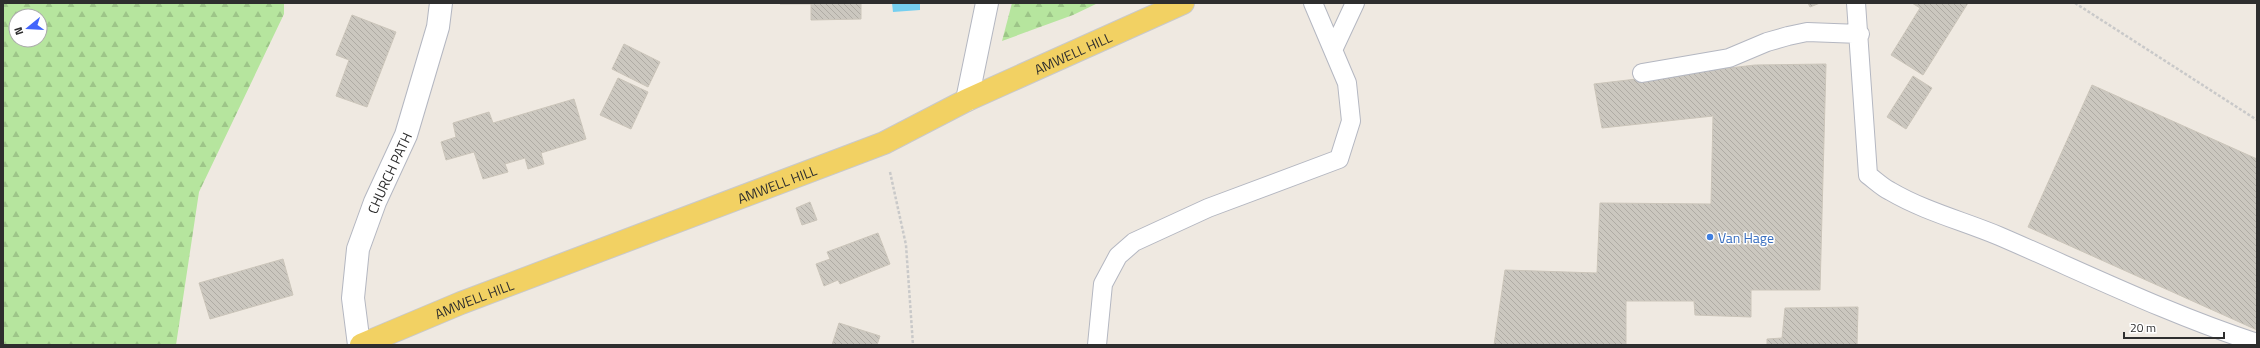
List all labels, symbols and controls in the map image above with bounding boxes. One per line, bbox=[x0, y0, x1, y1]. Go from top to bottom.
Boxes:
north arrow bbox=[8, 8, 48, 48]
text: N bbox=[10, 25, 27, 37]
street label: AMWELL HILL bbox=[1030, 26, 1115, 79]
street label: CHURCH PATH bbox=[361, 129, 416, 216]
street label: AMWELL HILL bbox=[734, 159, 820, 208]
place label: Van Hage bbox=[1718, 227, 1774, 248]
marker: Van Hage bbox=[1705, 232, 1715, 242]
street label: AMWELL HILL bbox=[431, 274, 517, 324]
scale bar bbox=[2124, 314, 2224, 340]
text: 20 m bbox=[2130, 318, 2156, 337]

